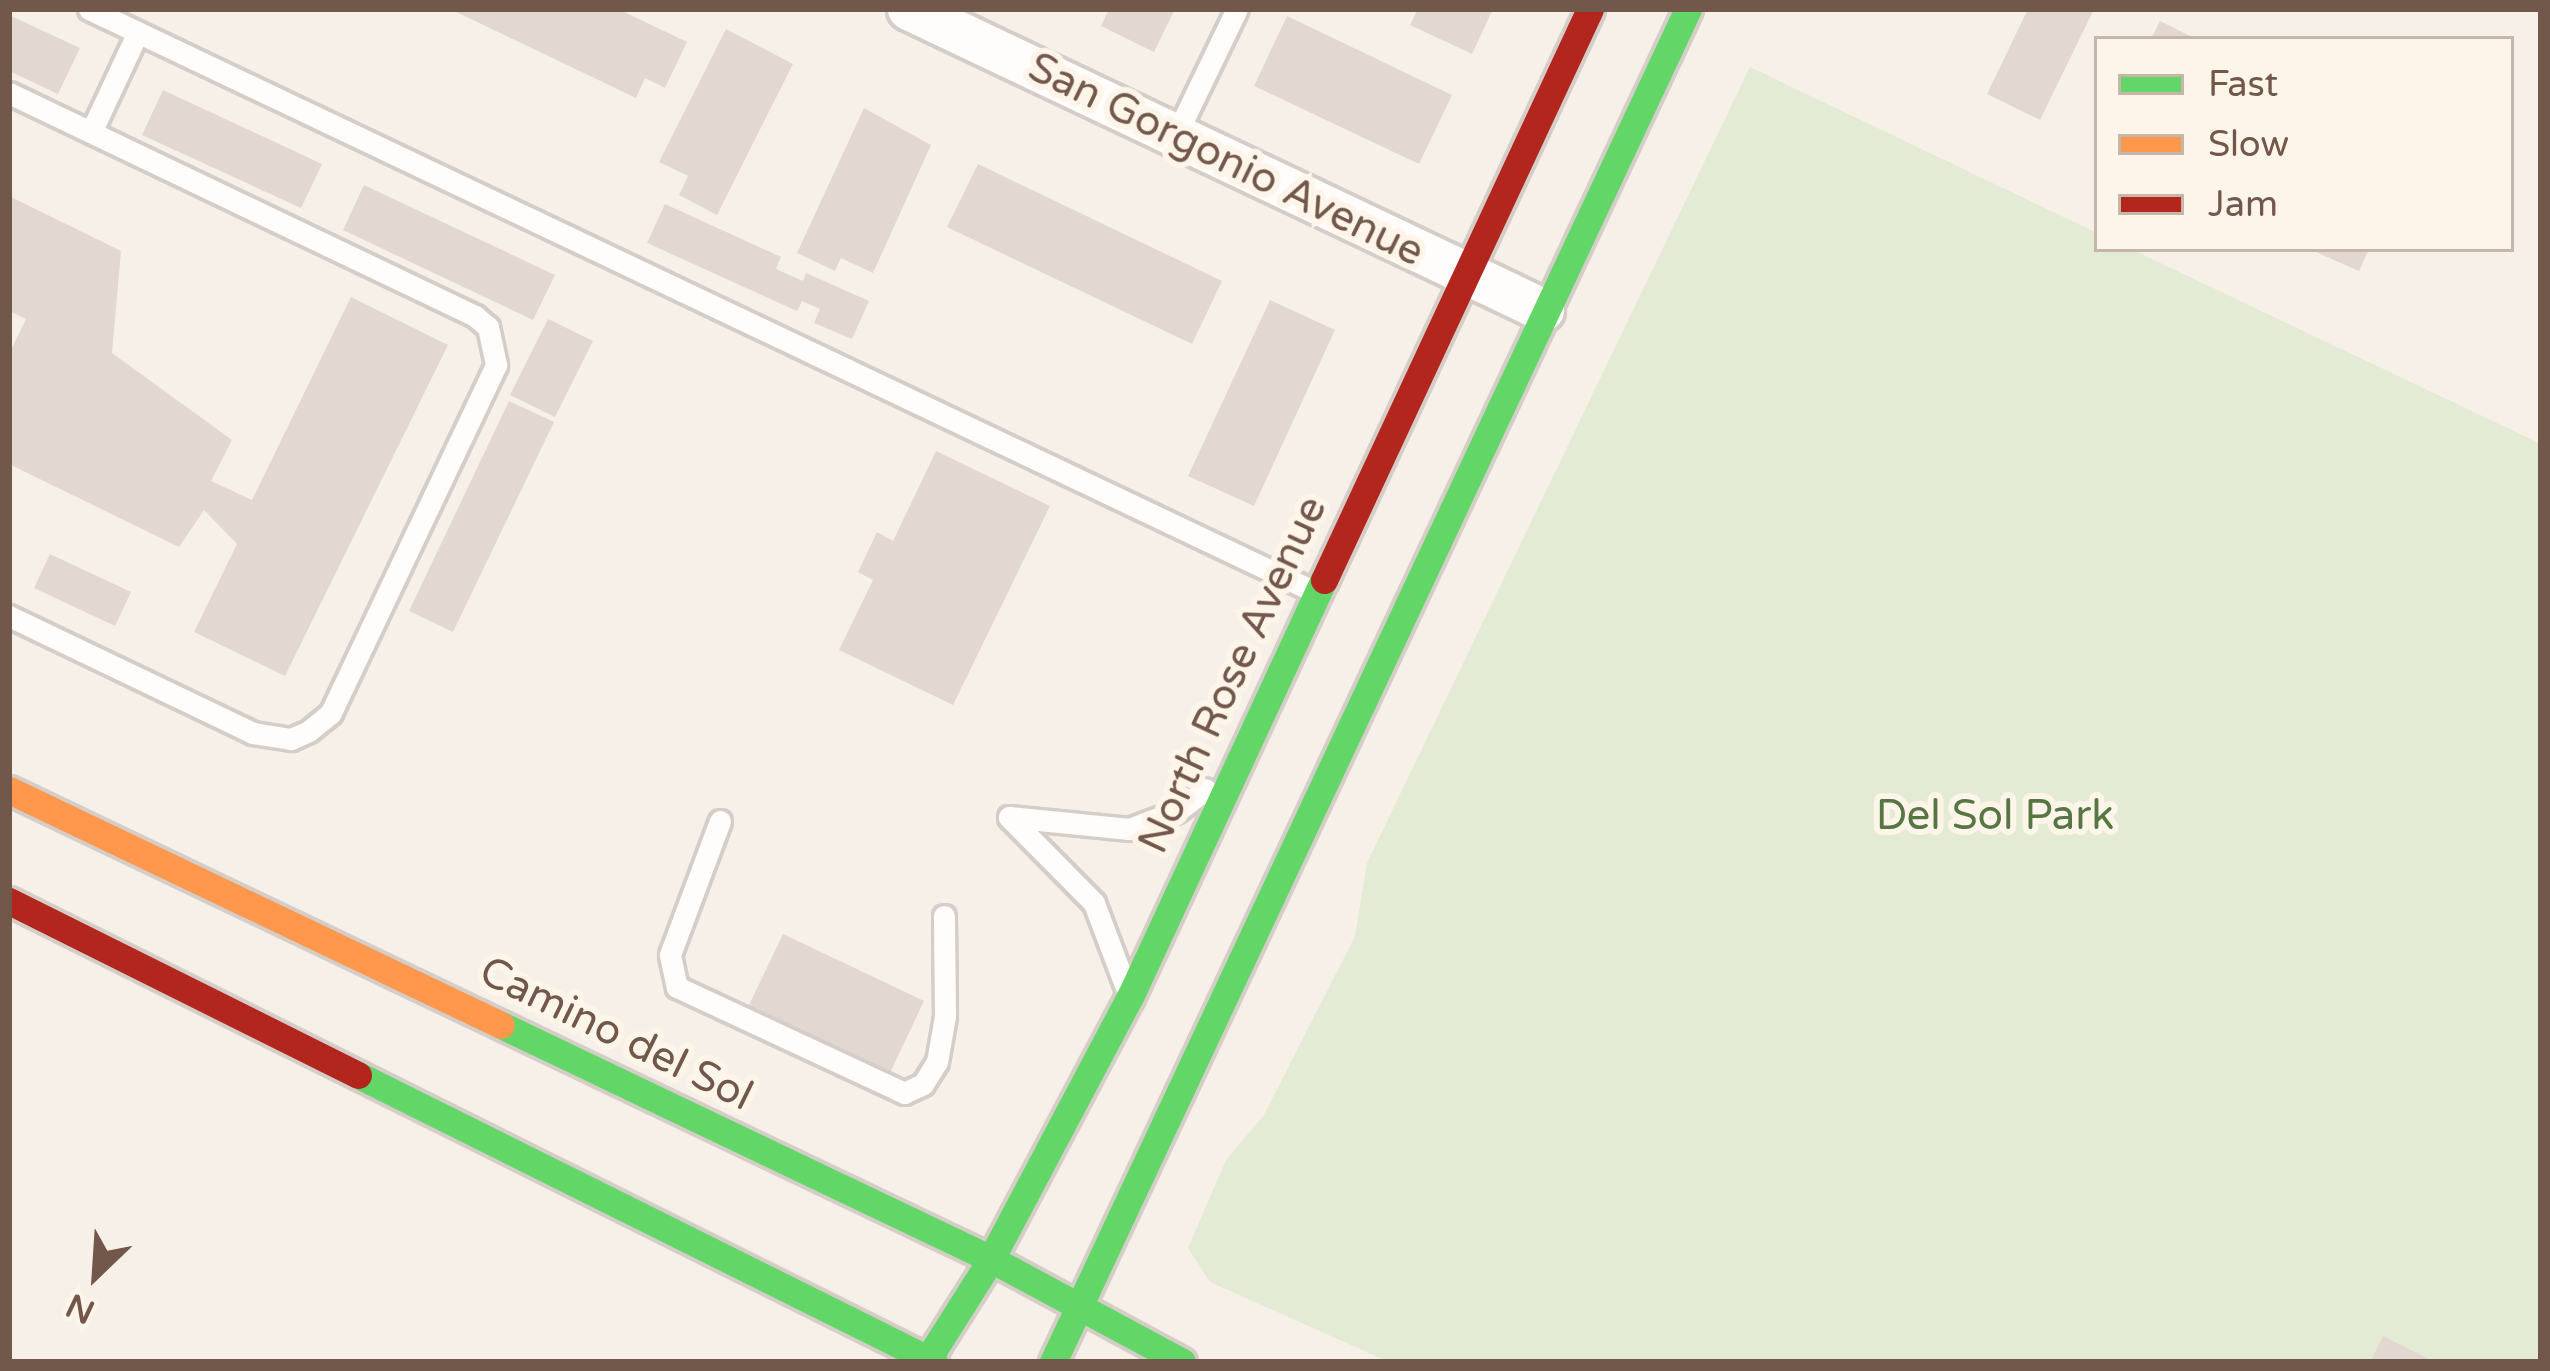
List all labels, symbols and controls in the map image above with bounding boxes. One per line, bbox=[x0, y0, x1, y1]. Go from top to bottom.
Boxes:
legend bbox=[2094, 36, 2514, 252]
street label: San Gorgonio Avenue bbox=[1020, 42, 1432, 278]
text: Fast bbox=[2208, 63, 2278, 106]
text: Slow bbox=[2208, 123, 2289, 166]
text: Jam bbox=[2208, 183, 2278, 226]
street label: North Rose Avenue bbox=[1128, 489, 1338, 861]
park label: Del Sol Park bbox=[1876, 791, 2114, 841]
street label: Camino del Sol bbox=[471, 946, 761, 1122]
north arrow bbox=[36, 1215, 156, 1335]
text: N bbox=[60, 1285, 101, 1331]

